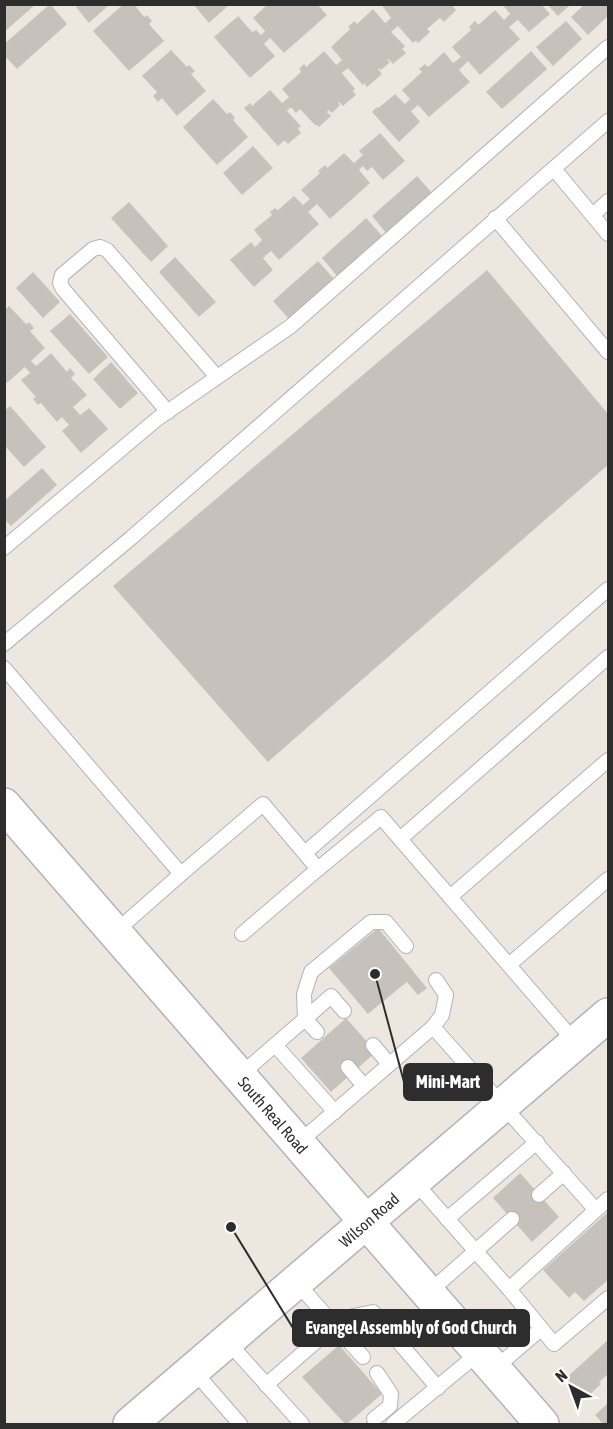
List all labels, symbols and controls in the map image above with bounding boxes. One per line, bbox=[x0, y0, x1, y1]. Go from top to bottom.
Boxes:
callout: Mini-Mart bbox=[404, 1064, 492, 1100]
text: Mini-Mart bbox=[416, 1071, 481, 1092]
street label: South Real Road bbox=[235, 1073, 311, 1157]
street label: Wilson Road bbox=[335, 1189, 403, 1251]
callout: Evangel Assembly of God Church bbox=[293, 1310, 529, 1346]
text: Evangel Assembly of God Church bbox=[305, 1317, 517, 1338]
north arrow bbox=[541, 1357, 601, 1417]
text: N bbox=[552, 1366, 571, 1386]

